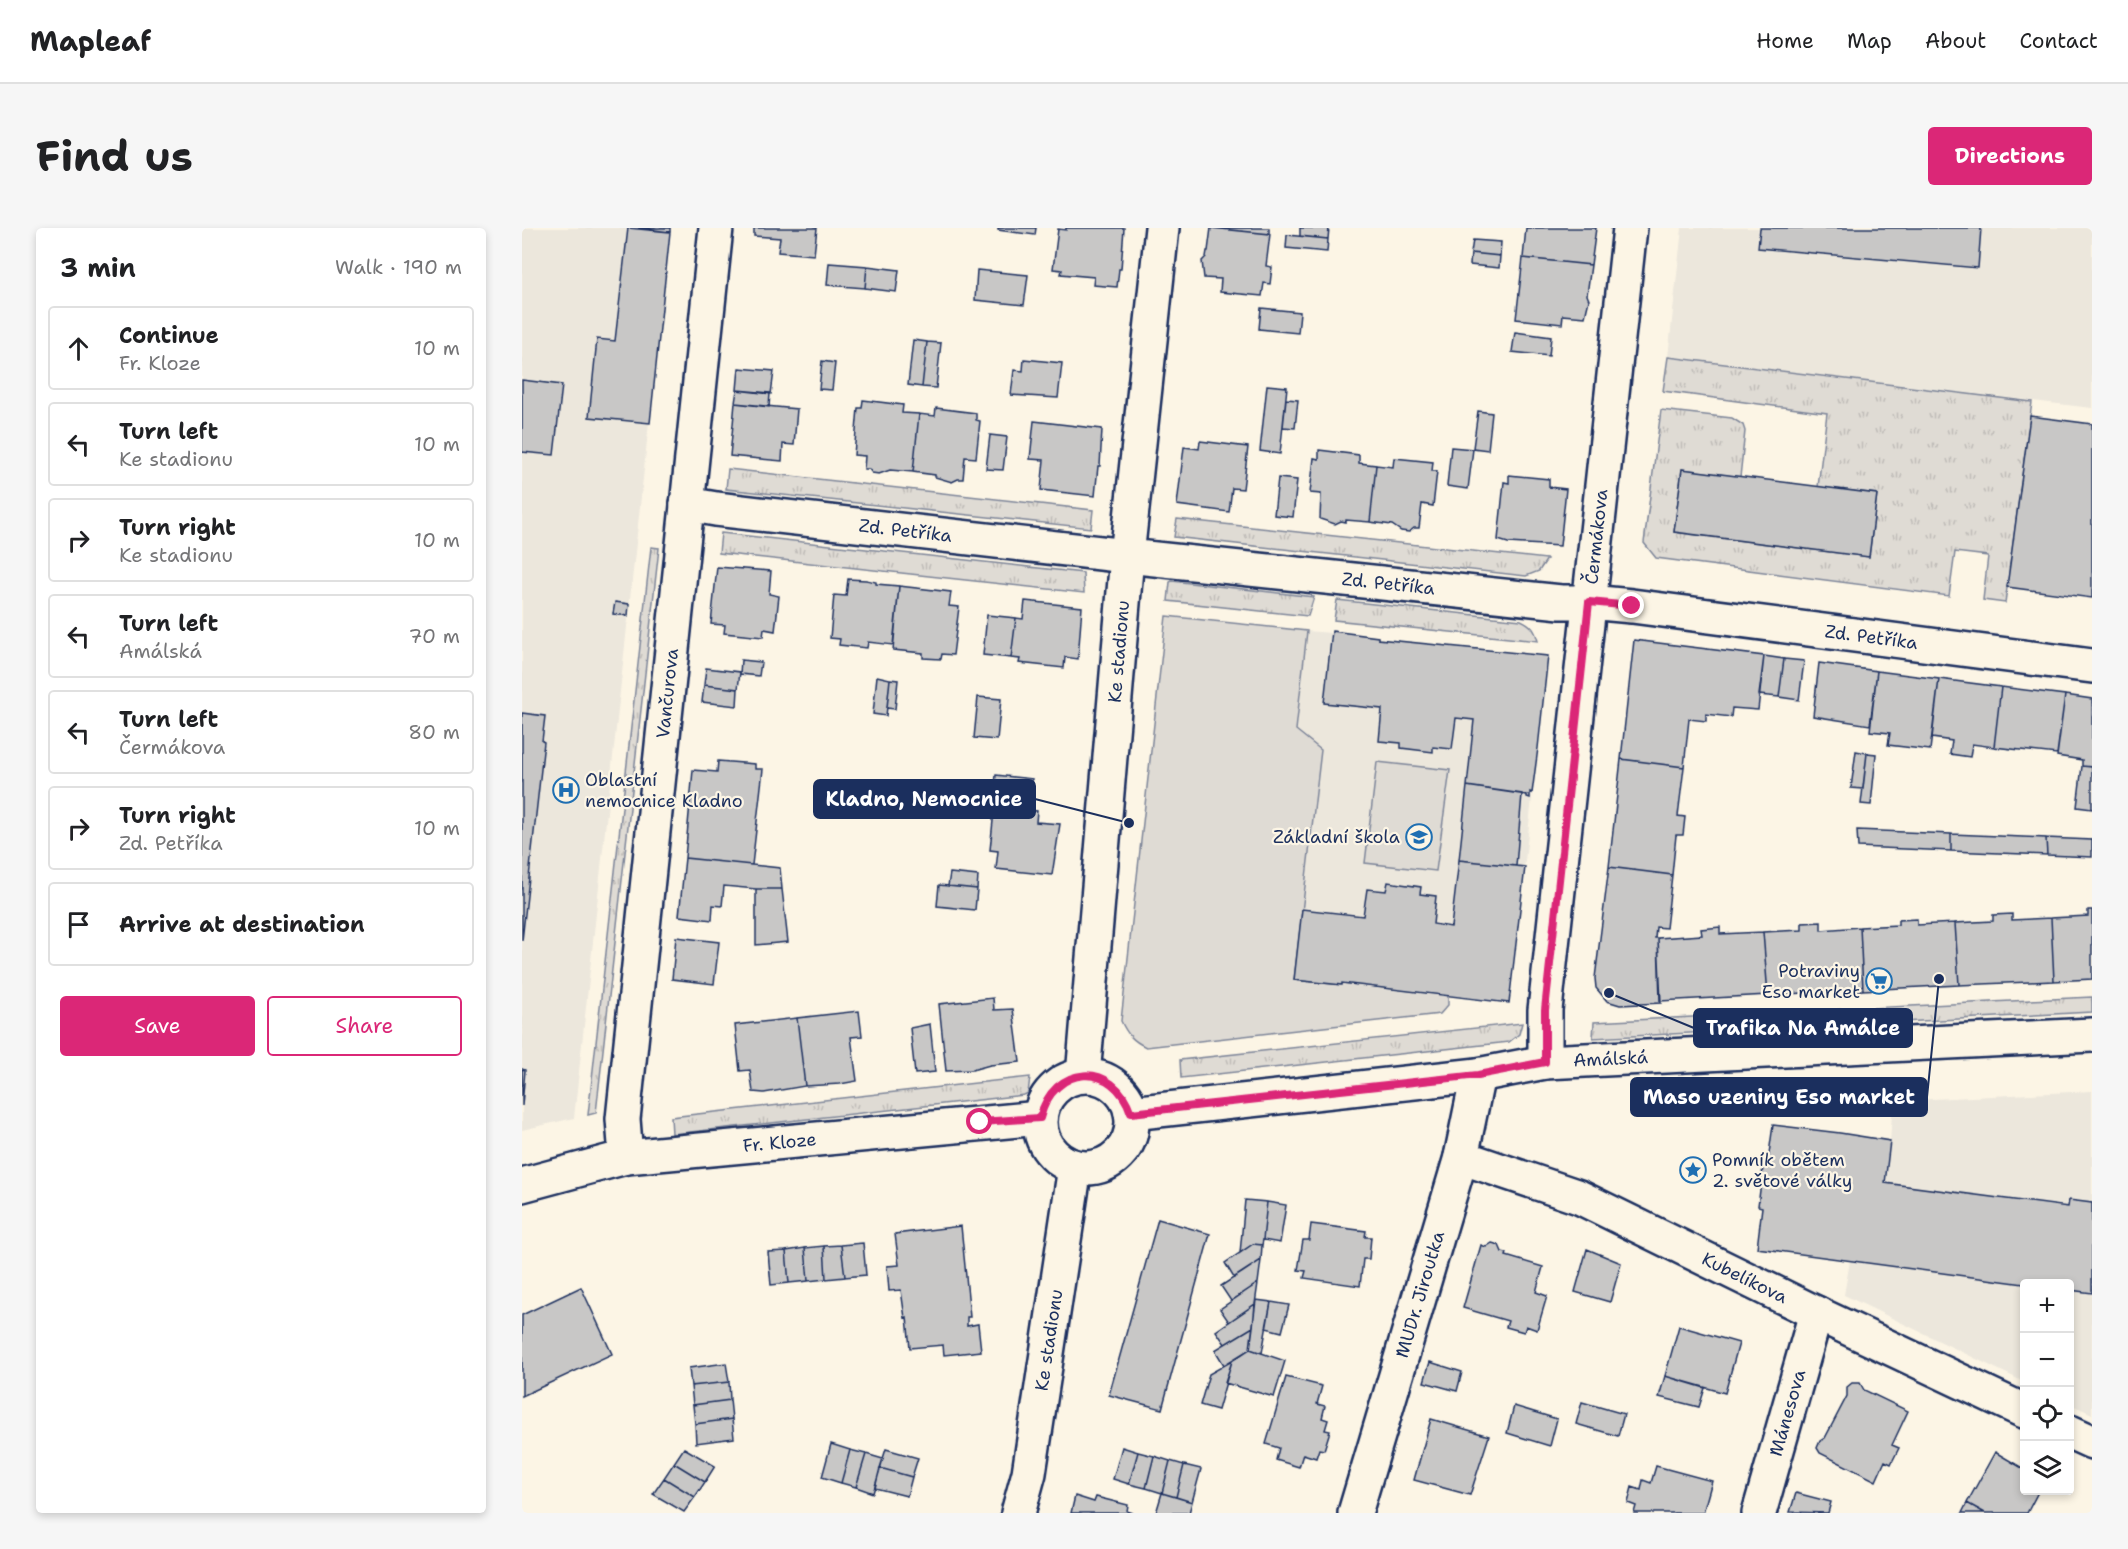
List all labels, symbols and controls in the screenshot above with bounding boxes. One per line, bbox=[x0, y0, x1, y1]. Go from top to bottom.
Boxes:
text: Mapleaf bbox=[30, 22, 151, 60]
text: Home bbox=[1756, 27, 1814, 55]
text: Map bbox=[1847, 27, 1892, 55]
text: About bbox=[1925, 27, 1986, 55]
text: Contact bbox=[2019, 27, 2098, 55]
button: Directions bbox=[1928, 127, 2092, 185]
text: Find us bbox=[36, 128, 193, 184]
text: 3 min bbox=[60, 250, 136, 285]
text: Walk · 190 m bbox=[335, 254, 462, 280]
text: Continue bbox=[119, 321, 219, 350]
icon: ahead bbox=[62, 332, 95, 365]
text: 10 m bbox=[414, 335, 460, 361]
text: Fr. Kloze bbox=[119, 350, 201, 376]
text: Turn left bbox=[119, 417, 218, 446]
icon: left bbox=[62, 428, 95, 461]
text: 10 m bbox=[414, 431, 460, 457]
text: Ke stadionu bbox=[119, 446, 233, 472]
street label: Čermákova bbox=[1579, 488, 1614, 586]
text: Turn right bbox=[119, 513, 236, 542]
street label: Zd. Petříka bbox=[858, 513, 953, 548]
icon: right bbox=[62, 524, 95, 557]
text: 10 m bbox=[414, 527, 460, 553]
text: Ke stadionu bbox=[119, 542, 233, 568]
street label: Zd. Petříka bbox=[1341, 567, 1436, 601]
route end bbox=[1618, 592, 1644, 618]
street label: Ke stadionu bbox=[1103, 599, 1135, 704]
text: Turn left bbox=[119, 609, 218, 638]
street label: Zd. Petříka bbox=[1823, 619, 1919, 655]
icon: left bbox=[62, 620, 95, 653]
text: 70 m bbox=[408, 623, 460, 649]
text: Amálská bbox=[119, 638, 202, 664]
street label: Vančurova bbox=[651, 647, 684, 740]
text: Turn left bbox=[119, 705, 218, 734]
icon: left bbox=[62, 716, 95, 749]
text: 80 m bbox=[408, 719, 460, 745]
text: Čermákova bbox=[119, 734, 225, 760]
place label: Oblastní nemocnice Kladno bbox=[585, 768, 743, 813]
hospital icon: Oblastní nemocnice Kladno bbox=[551, 775, 581, 805]
callout: Kladno, Nemocnice bbox=[814, 780, 1035, 818]
text: Kladno, Nemocnice bbox=[825, 786, 1023, 812]
text: Turn right bbox=[119, 801, 236, 830]
icon: right bbox=[62, 812, 95, 845]
text: 10 m bbox=[414, 815, 460, 841]
school or university icon: Základní škola bbox=[1404, 822, 1434, 852]
place label: Základní škola bbox=[1273, 825, 1400, 849]
text: Zd. Petříka bbox=[119, 830, 223, 856]
icon: arrive bbox=[62, 908, 95, 941]
text: Arrive at destination bbox=[119, 910, 365, 939]
place label: Potraviny Eso market bbox=[1762, 959, 1860, 1004]
supermarket icon: Potraviny Eso market bbox=[1864, 966, 1894, 996]
button: Save bbox=[60, 996, 255, 1056]
button: Share bbox=[267, 996, 462, 1056]
callout: Trafika Na Amálce bbox=[1694, 1009, 1912, 1047]
text: Trafika Na Amálce bbox=[1706, 1015, 1900, 1041]
street label: Amálská bbox=[1573, 1045, 1648, 1073]
callout: Maso uzeniny Eso market bbox=[1631, 1078, 1927, 1116]
text: Maso uzeniny Eso market bbox=[1643, 1084, 1915, 1110]
route start bbox=[966, 1108, 992, 1134]
street label: Fr. Kloze bbox=[742, 1127, 817, 1158]
place label: Pomník obětem 2. světové války bbox=[1712, 1148, 1852, 1193]
place icon: Pomník obětem 2. světové války bbox=[1678, 1155, 1708, 1185]
street label: MUDr. Jiroutka bbox=[1390, 1228, 1450, 1361]
street label: Kubelíkova bbox=[1698, 1247, 1791, 1309]
map controls bbox=[2020, 1279, 2074, 1495]
button: + bbox=[2020, 1279, 2074, 1333]
street label: Ke stadionu bbox=[1030, 1287, 1068, 1393]
button: − bbox=[2020, 1333, 2074, 1387]
street label: Mánesova bbox=[1764, 1367, 1811, 1459]
button: locate bbox=[2020, 1387, 2074, 1441]
button: layers bbox=[2020, 1441, 2074, 1495]

